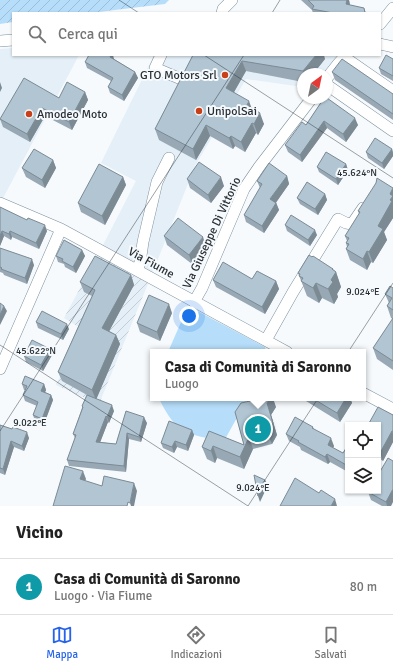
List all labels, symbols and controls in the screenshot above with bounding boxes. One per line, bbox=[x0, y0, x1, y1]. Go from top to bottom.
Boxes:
search box bbox=[12, 12, 381, 56]
icon: search bbox=[26, 23, 48, 45]
text: Cerca qui bbox=[58, 25, 118, 43]
place label: GTO Motors Srl bbox=[140, 68, 217, 83]
north arrow bbox=[297, 68, 333, 104]
marker: GTO Motors Srl bbox=[220, 70, 230, 80]
place label: UnipolSai bbox=[207, 104, 257, 119]
marker: UnipolSai bbox=[194, 106, 204, 116]
place label: Amodeo Moto bbox=[37, 107, 108, 122]
marker: Amodeo Moto bbox=[24, 109, 34, 119]
text: 45.624°N bbox=[337, 167, 377, 179]
street label: Via Giuseppe Di Vittorio bbox=[180, 175, 244, 291]
street label: Via Fiume bbox=[125, 244, 177, 282]
text: 9.024°E bbox=[346, 286, 380, 298]
your location bbox=[179, 306, 199, 326]
text: 45.622°N bbox=[16, 345, 56, 357]
popup bbox=[150, 349, 366, 401]
text: Casa di Comunità di Saronno bbox=[165, 358, 351, 376]
text: Luogo bbox=[165, 376, 199, 392]
pin: 1 bbox=[245, 414, 271, 444]
text: 9.022°E bbox=[13, 417, 47, 429]
map controls bbox=[345, 422, 381, 494]
button: locate bbox=[345, 422, 381, 458]
button: layers bbox=[345, 458, 381, 494]
text: 9.024°E bbox=[236, 482, 270, 494]
text: Vicino bbox=[16, 522, 63, 543]
text: Casa di Comunità di Saronno bbox=[54, 570, 240, 588]
text: 1 bbox=[25, 579, 33, 595]
text: 80 m bbox=[350, 579, 377, 595]
text: Luogo · Via Fiume bbox=[54, 588, 152, 604]
tab: Mappa bbox=[46, 624, 78, 661]
tab: Indicazioni bbox=[171, 624, 222, 661]
tab: Salvati bbox=[315, 624, 347, 661]

